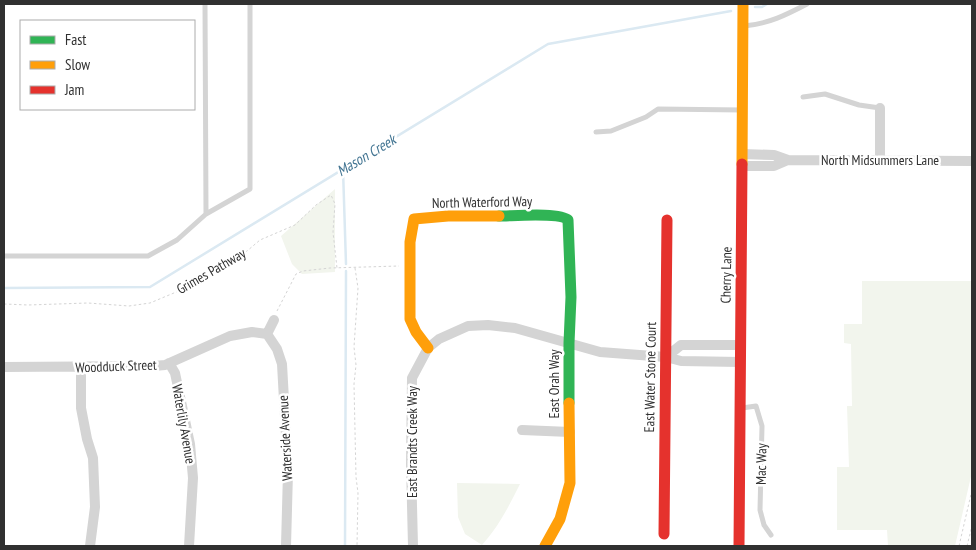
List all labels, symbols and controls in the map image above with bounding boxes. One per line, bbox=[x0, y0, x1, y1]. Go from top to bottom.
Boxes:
legend bbox=[20, 20, 195, 110]
text: Fast bbox=[65, 30, 86, 49]
text: Slow bbox=[65, 55, 90, 74]
text: Jam bbox=[64, 80, 84, 99]
water label: Mason Creek bbox=[333, 129, 401, 180]
street label: North Midsummers Lane bbox=[821, 151, 939, 169]
street label: North Waterford Way bbox=[432, 192, 533, 212]
street label: Grimes Pathway bbox=[173, 244, 249, 298]
street label: Cherry Lane bbox=[717, 246, 735, 304]
street label: East Water Stone Court bbox=[640, 321, 660, 432]
street label: East Orah Way bbox=[545, 349, 563, 418]
street label: Woodduck Street bbox=[75, 356, 157, 376]
street label: Waterlily Avenue bbox=[168, 383, 200, 465]
street label: East Brandts Creek Way bbox=[403, 385, 421, 498]
street label: Waterside Avenue bbox=[274, 395, 296, 481]
street label: Mac Way bbox=[752, 442, 770, 485]

